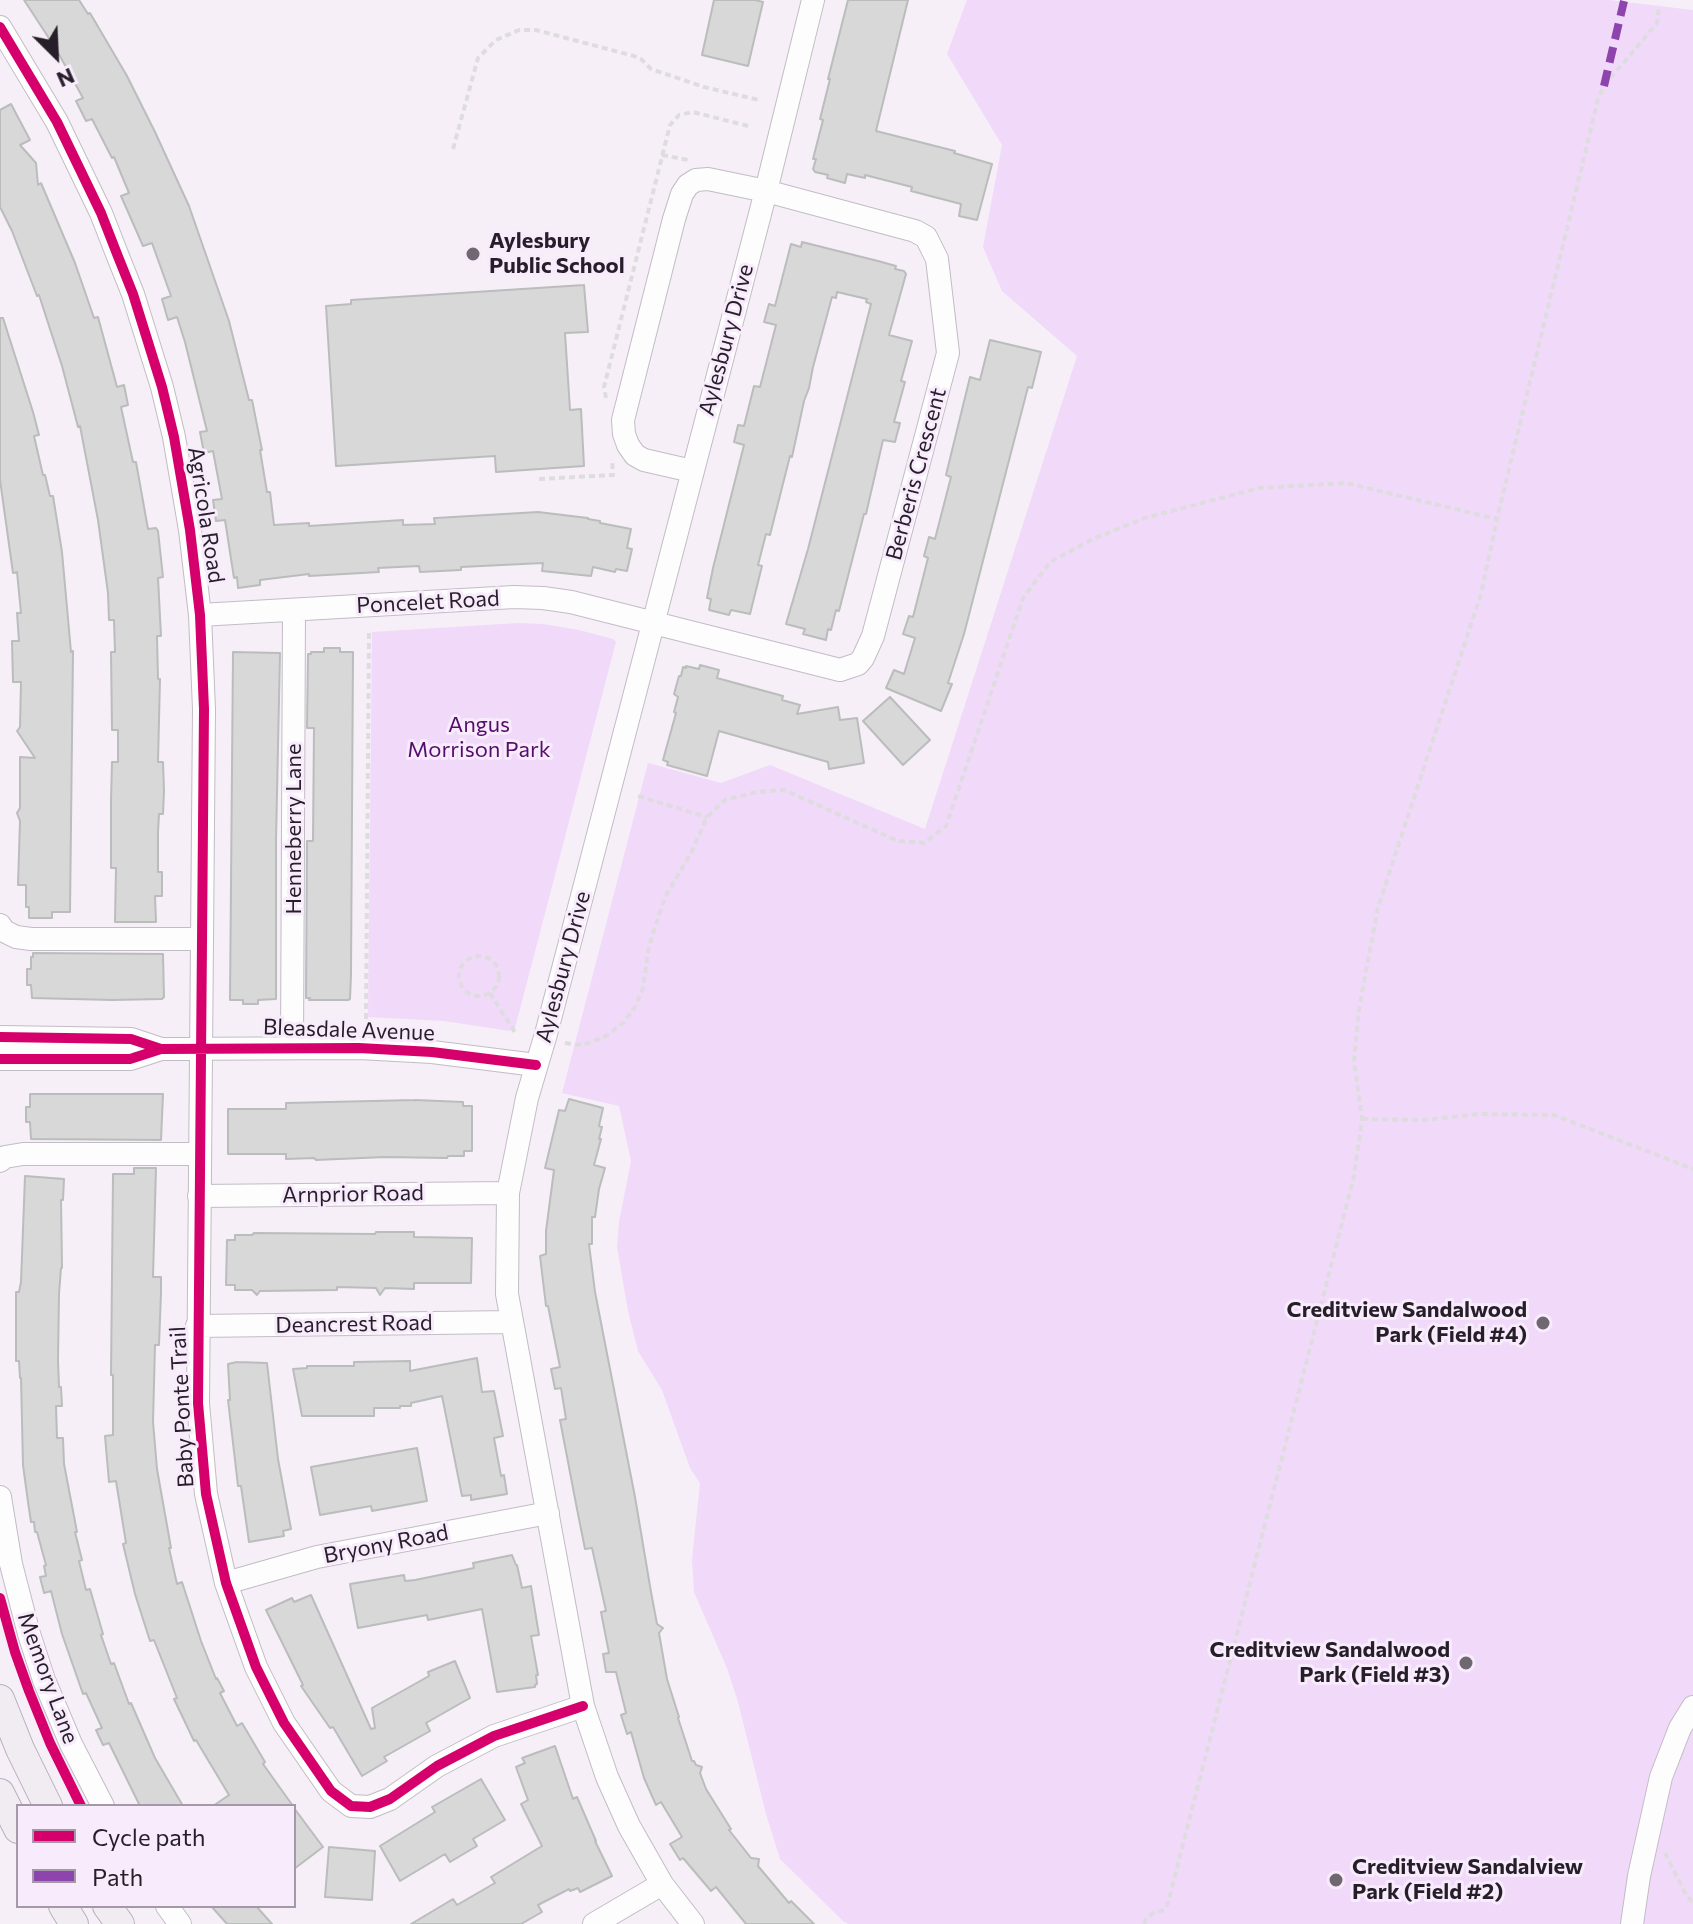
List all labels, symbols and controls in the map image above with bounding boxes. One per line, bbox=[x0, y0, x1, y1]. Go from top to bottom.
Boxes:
north arrow bbox=[16, 16, 96, 96]
text: N bbox=[53, 63, 79, 94]
place label: Aylesbury Public School bbox=[489, 228, 625, 280]
marker: Aylesbury Public School bbox=[464, 245, 482, 263]
street label: Aylesbury Drive bbox=[693, 261, 759, 419]
street label: Berberis Crescent bbox=[880, 385, 952, 563]
street label: Agricola Road bbox=[182, 445, 230, 585]
street label: Poncelet Road bbox=[356, 585, 500, 619]
park label: Angus Morrison Park bbox=[407, 712, 551, 764]
street label: Henneberry Lane bbox=[281, 743, 307, 915]
street label: Aylesbury Drive bbox=[530, 888, 596, 1046]
street label: Bleasdale Avenue bbox=[263, 1014, 435, 1046]
street label: Arnprior Road bbox=[282, 1180, 424, 1208]
place label: Creditview Sandalwood Park (Field #4) bbox=[1287, 1297, 1527, 1348]
street label: Deancrest Road bbox=[275, 1309, 433, 1339]
marker: Creditview Sandalwood Park (Field #4) bbox=[1534, 1314, 1552, 1332]
street label: Baby Ponte Trail bbox=[165, 1326, 199, 1488]
street label: Bryony Road bbox=[321, 1519, 451, 1569]
street label: Memory Lane bbox=[12, 1609, 84, 1747]
place label: Creditview Sandalwood Park (Field #3) bbox=[1210, 1637, 1450, 1688]
marker: Creditview Sandalwood Park (Field #3) bbox=[1457, 1654, 1475, 1672]
legend bbox=[16, 1804, 296, 1908]
text: Cycle path bbox=[92, 1822, 206, 1851]
place label: Creditview Sandalview Park (Field #2) bbox=[1352, 1854, 1583, 1906]
text: Path bbox=[92, 1862, 143, 1891]
marker: Creditview Sandalview Park (Field #2) bbox=[1327, 1871, 1345, 1889]

